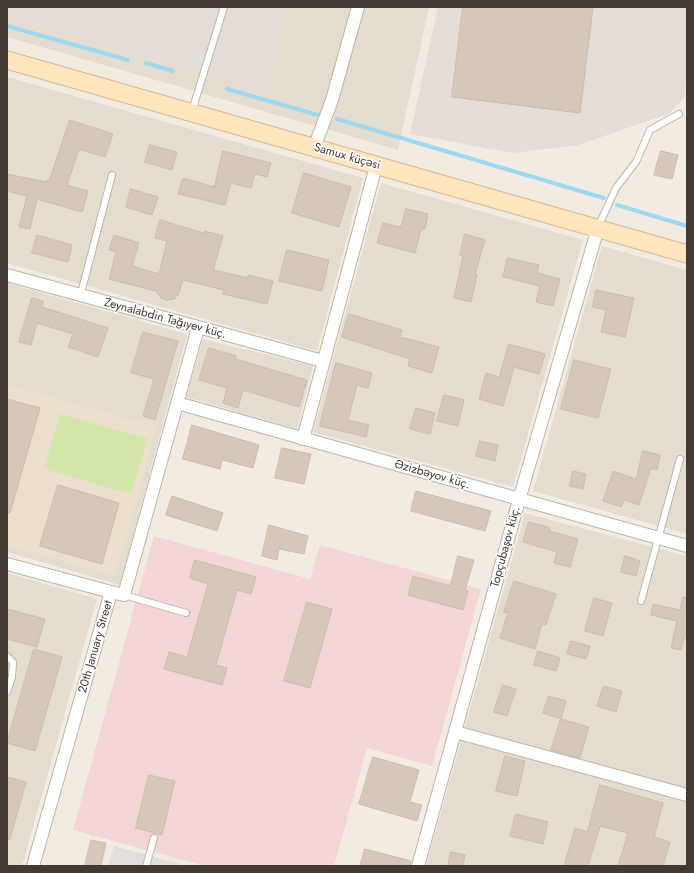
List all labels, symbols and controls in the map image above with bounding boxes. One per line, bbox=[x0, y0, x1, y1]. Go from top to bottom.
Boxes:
street label: Samux küçəsi bbox=[312, 141, 382, 173]
street label: Zeynalabdin Tağıyev küç. bbox=[102, 296, 228, 342]
street label: Əzizbəyov küç. bbox=[393, 457, 471, 493]
street label: Topçubaşov küç. bbox=[488, 505, 524, 589]
street label: 20th January Street bbox=[76, 599, 116, 695]

